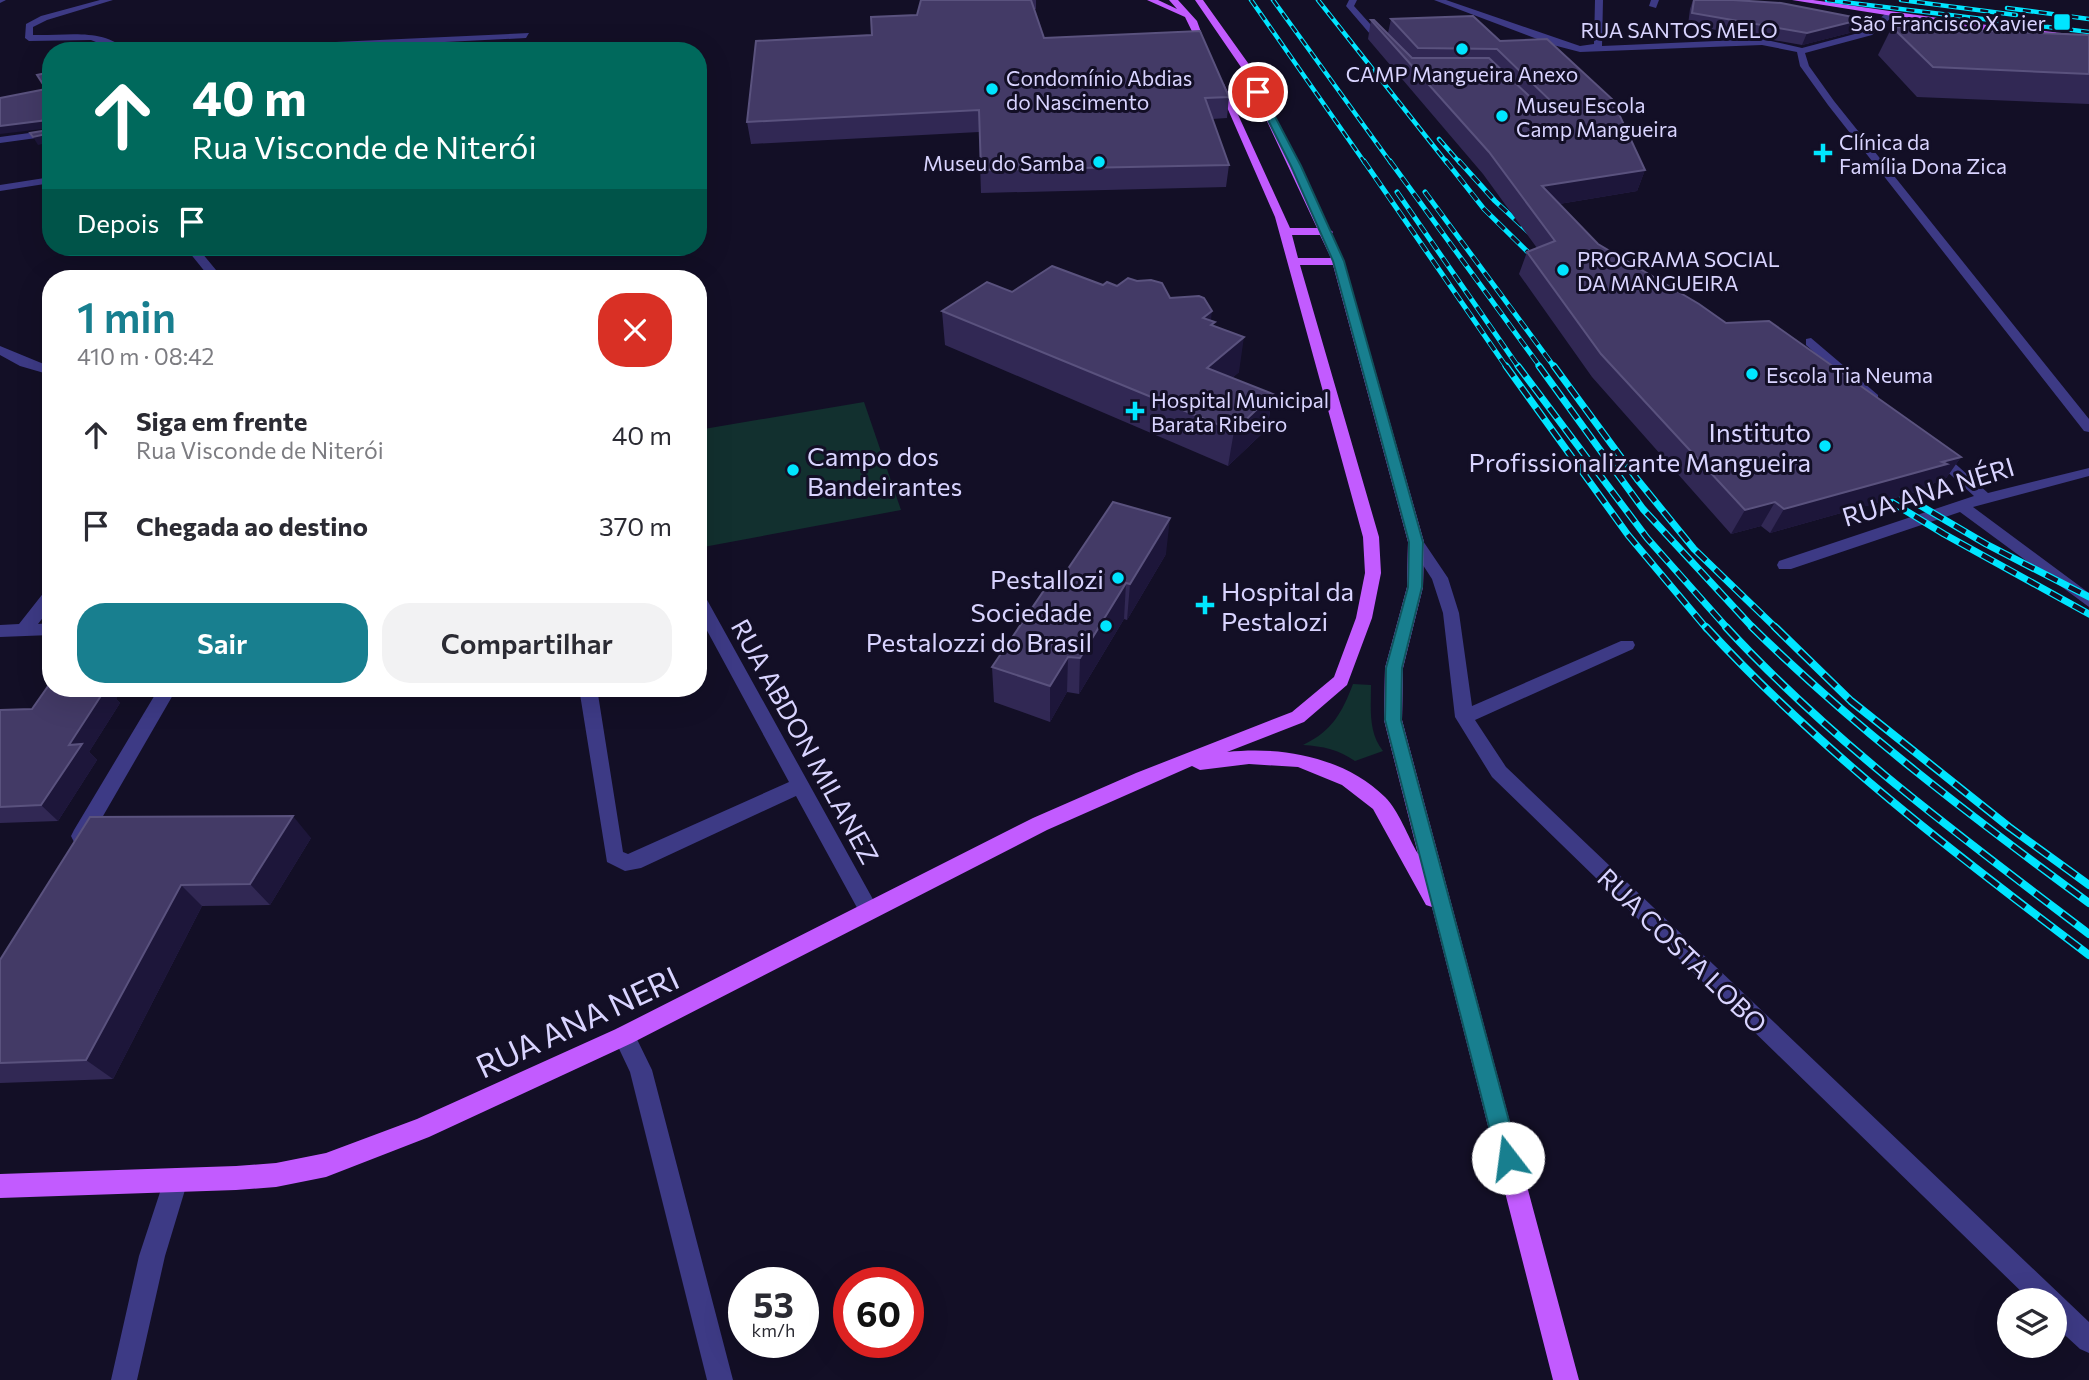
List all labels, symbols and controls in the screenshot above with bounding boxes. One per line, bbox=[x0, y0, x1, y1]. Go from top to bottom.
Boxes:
place label: São Francisco Xavier bbox=[1850, 10, 2046, 35]
marker: São Francisco Xavier bbox=[2052, 12, 2072, 32]
street label: RUA SANTOS MELO bbox=[1580, 17, 1778, 42]
marker: CAMP Mangueira Anexo bbox=[1454, 41, 1470, 57]
place label: CAMP Mangueira Anexo bbox=[1346, 61, 1578, 86]
pin bbox=[1228, 62, 1288, 122]
place label: Condomínio Abdias do Nascimento bbox=[1006, 65, 1192, 114]
text: 40 m bbox=[192, 66, 307, 126]
icon: ahead bbox=[77, 70, 168, 161]
icon: arrive bbox=[1239, 73, 1277, 111]
marker: Condomínio Abdias do Nascimento bbox=[984, 81, 1000, 97]
place label: Museu Escola Camp Mangueira bbox=[1516, 92, 1678, 141]
marker: Museu Escola Camp Mangueira bbox=[1494, 108, 1510, 124]
text: Rua Visconde de Niterói bbox=[192, 126, 537, 166]
place label: Clínica da Família Dona Zica bbox=[1839, 129, 2007, 178]
marker: Clínica da Família Dona Zica bbox=[1813, 143, 1833, 163]
place label: Museu do Samba bbox=[923, 150, 1085, 175]
marker: Museu do Samba bbox=[1091, 154, 1107, 170]
icon: arrive bbox=[173, 203, 211, 241]
text: Depois bbox=[77, 207, 159, 238]
place label: PROGRAMA SOCIAL DA MANGUEIRA bbox=[1577, 246, 1780, 295]
marker: PROGRAMA SOCIAL DA MANGUEIRA bbox=[1555, 262, 1571, 278]
text: 1 min bbox=[77, 290, 176, 342]
button: close bbox=[598, 293, 672, 367]
text: 410 m · 08:42 bbox=[77, 342, 214, 370]
place label: Escola Tia Neuma bbox=[1766, 362, 1933, 387]
marker: Escola Tia Neuma bbox=[1744, 366, 1760, 382]
place label: Hospital Municipal Barata Ribeiro bbox=[1151, 387, 1329, 436]
marker: Hospital Municipal Barata Ribeiro bbox=[1125, 401, 1145, 421]
text: Siga em frente bbox=[136, 405, 307, 436]
icon: ahead bbox=[77, 416, 115, 454]
place label: Instituto Profissionalizante Mangueira bbox=[1468, 416, 1811, 477]
text: 40 m bbox=[612, 419, 672, 450]
text: Rua Visconde de Niterói bbox=[136, 436, 384, 464]
marker: Instituto Profissionalizante Mangueira bbox=[1817, 438, 1833, 454]
place label: Campo dos Bandeirantes bbox=[807, 440, 962, 501]
street label: RUA ANA NÉRI bbox=[1838, 450, 2018, 532]
marker: Campo dos Bandeirantes bbox=[785, 462, 801, 478]
icon: arrive bbox=[77, 507, 115, 545]
text: Chegada ao destino bbox=[136, 510, 368, 541]
text: 370 m bbox=[599, 510, 672, 541]
place label: Pestallozi bbox=[990, 563, 1104, 594]
marker: Pestallozi bbox=[1110, 570, 1126, 586]
place label: Hospital da Pestalozi bbox=[1221, 575, 1354, 636]
marker: Hospital da Pestalozi bbox=[1195, 595, 1215, 615]
place label: Sociedade Pestalozzi do Brasil bbox=[866, 596, 1092, 657]
button: Sair bbox=[77, 603, 368, 683]
button: Compartilhar bbox=[382, 603, 672, 683]
street label: RUA ABDON MILANEZ bbox=[726, 613, 886, 869]
marker: Sociedade Pestalozzi do Brasil bbox=[1098, 618, 1114, 634]
street label: RUA COSTA LOBO bbox=[1592, 861, 1774, 1039]
street label: RUA ANA NERI bbox=[469, 957, 685, 1085]
position arrow bbox=[1471, 1121, 1545, 1195]
speed limit sign: 60 bbox=[833, 1267, 924, 1358]
text: 53 bbox=[753, 1282, 794, 1325]
map controls bbox=[1997, 1288, 2067, 1358]
button: layers bbox=[1997, 1288, 2067, 1358]
text: km/h bbox=[752, 1319, 795, 1341]

